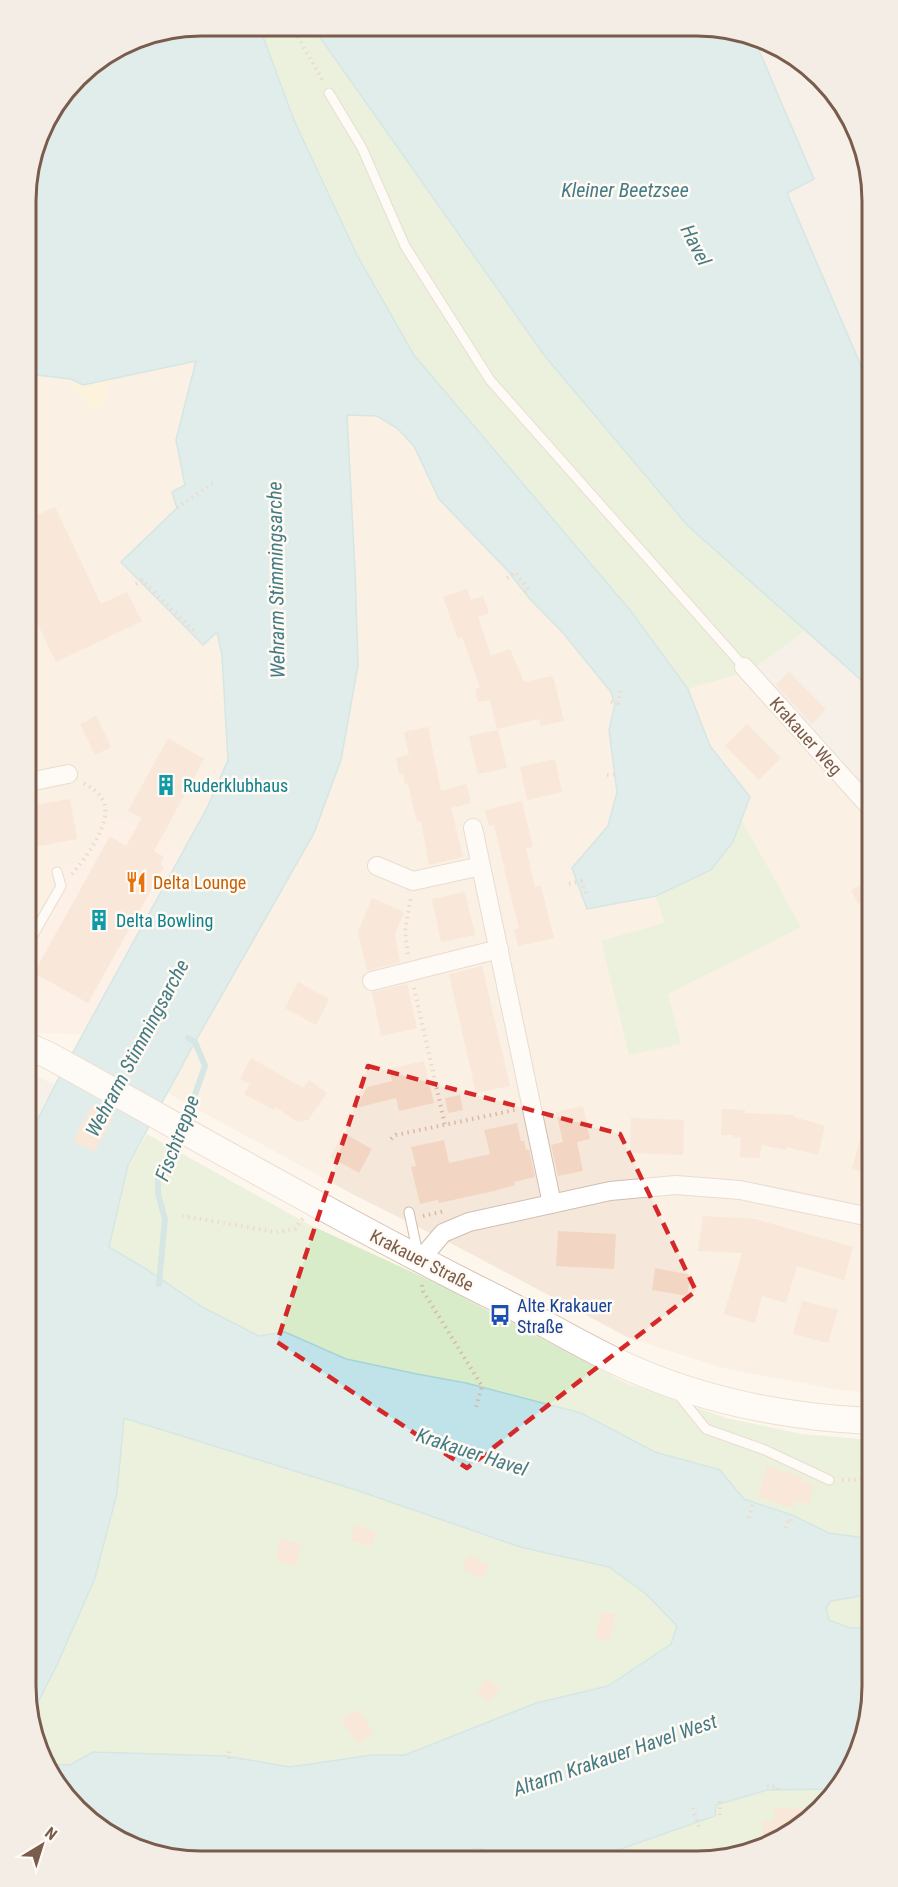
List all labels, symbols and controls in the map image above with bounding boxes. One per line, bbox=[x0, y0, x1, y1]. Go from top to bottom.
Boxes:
water label: Kleiner Beetzsee bbox=[561, 178, 689, 202]
water label: Havel bbox=[676, 220, 717, 270]
water label: Wehrarm Stimmingsarche bbox=[262, 481, 290, 679]
street label: Krakauer Weg bbox=[765, 693, 847, 779]
building icon: Ruderklubhaus bbox=[154, 773, 178, 797]
place label: Ruderklubhaus bbox=[183, 775, 288, 796]
restaurant icon: Delta Lounge bbox=[124, 870, 148, 894]
place label: Delta Lounge bbox=[153, 872, 246, 893]
building icon: Delta Bowling bbox=[87, 908, 111, 932]
place label: Delta Bowling bbox=[116, 910, 213, 931]
water label: Wehrarm Stimmingsarche bbox=[80, 955, 194, 1141]
water label: Fischtreppe bbox=[150, 1092, 204, 1184]
street label: Krakauer Straße bbox=[367, 1225, 477, 1295]
place label: Alte Krakauer Straße bbox=[517, 1295, 613, 1337]
bus stop icon: Alte Krakauer Straße bbox=[488, 1303, 512, 1327]
water label: Krakauer Havel bbox=[413, 1423, 531, 1481]
water label: Altarm Krakauer Havel West bbox=[509, 1709, 720, 1801]
north arrow bbox=[12, 1815, 72, 1875]
text: N bbox=[41, 1823, 61, 1844]

